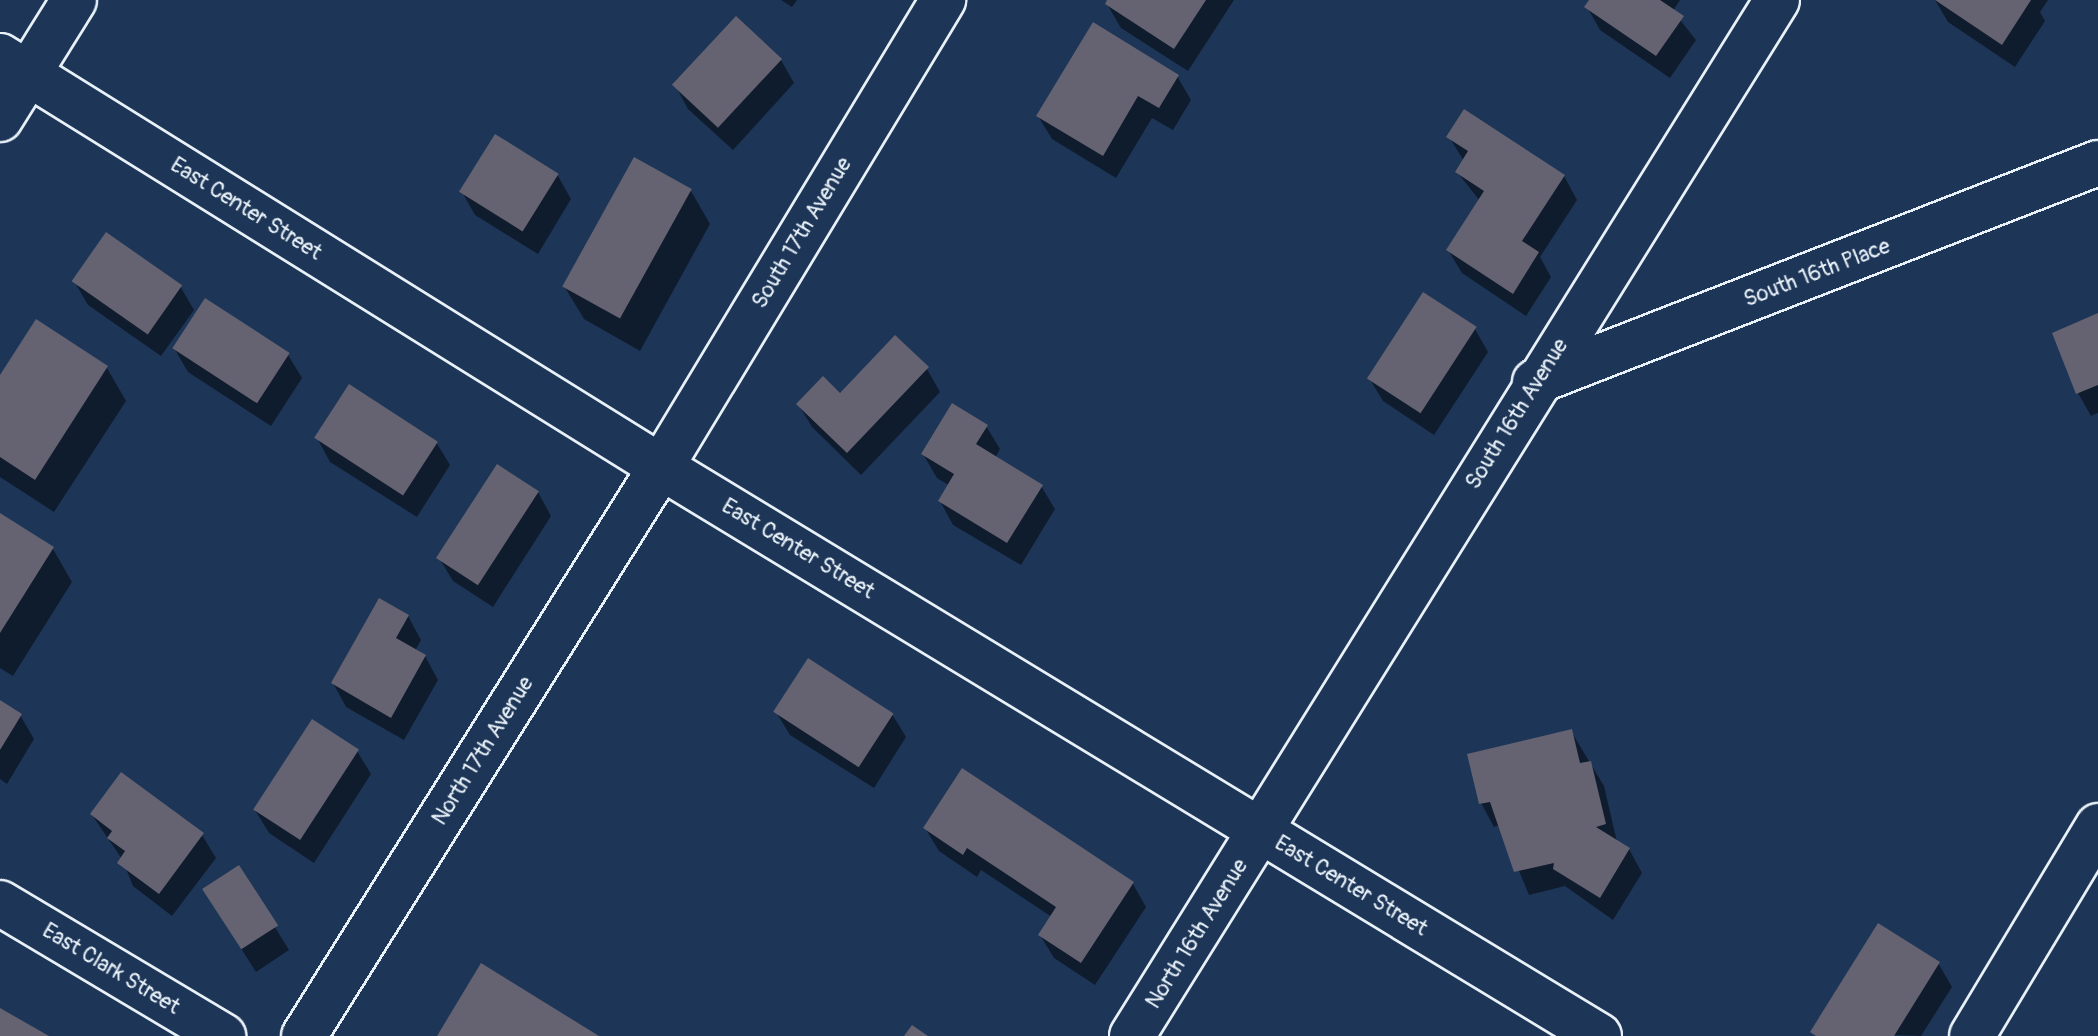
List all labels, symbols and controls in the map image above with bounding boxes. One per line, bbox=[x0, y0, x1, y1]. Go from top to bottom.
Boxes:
street label: East Center Street bbox=[165, 152, 327, 266]
street label: South 17th Avenue bbox=[747, 153, 857, 313]
street label: South 16th Place bbox=[1740, 233, 1894, 313]
street label: South 16th Avenue bbox=[1460, 334, 1574, 494]
street label: East Center Street bbox=[717, 493, 879, 605]
street label: North 17th Avenue bbox=[427, 672, 539, 830]
street label: East Center Street bbox=[1270, 830, 1432, 942]
street label: North 16th Avenue bbox=[1140, 854, 1254, 1014]
street label: East Clark Street bbox=[37, 918, 185, 1020]

